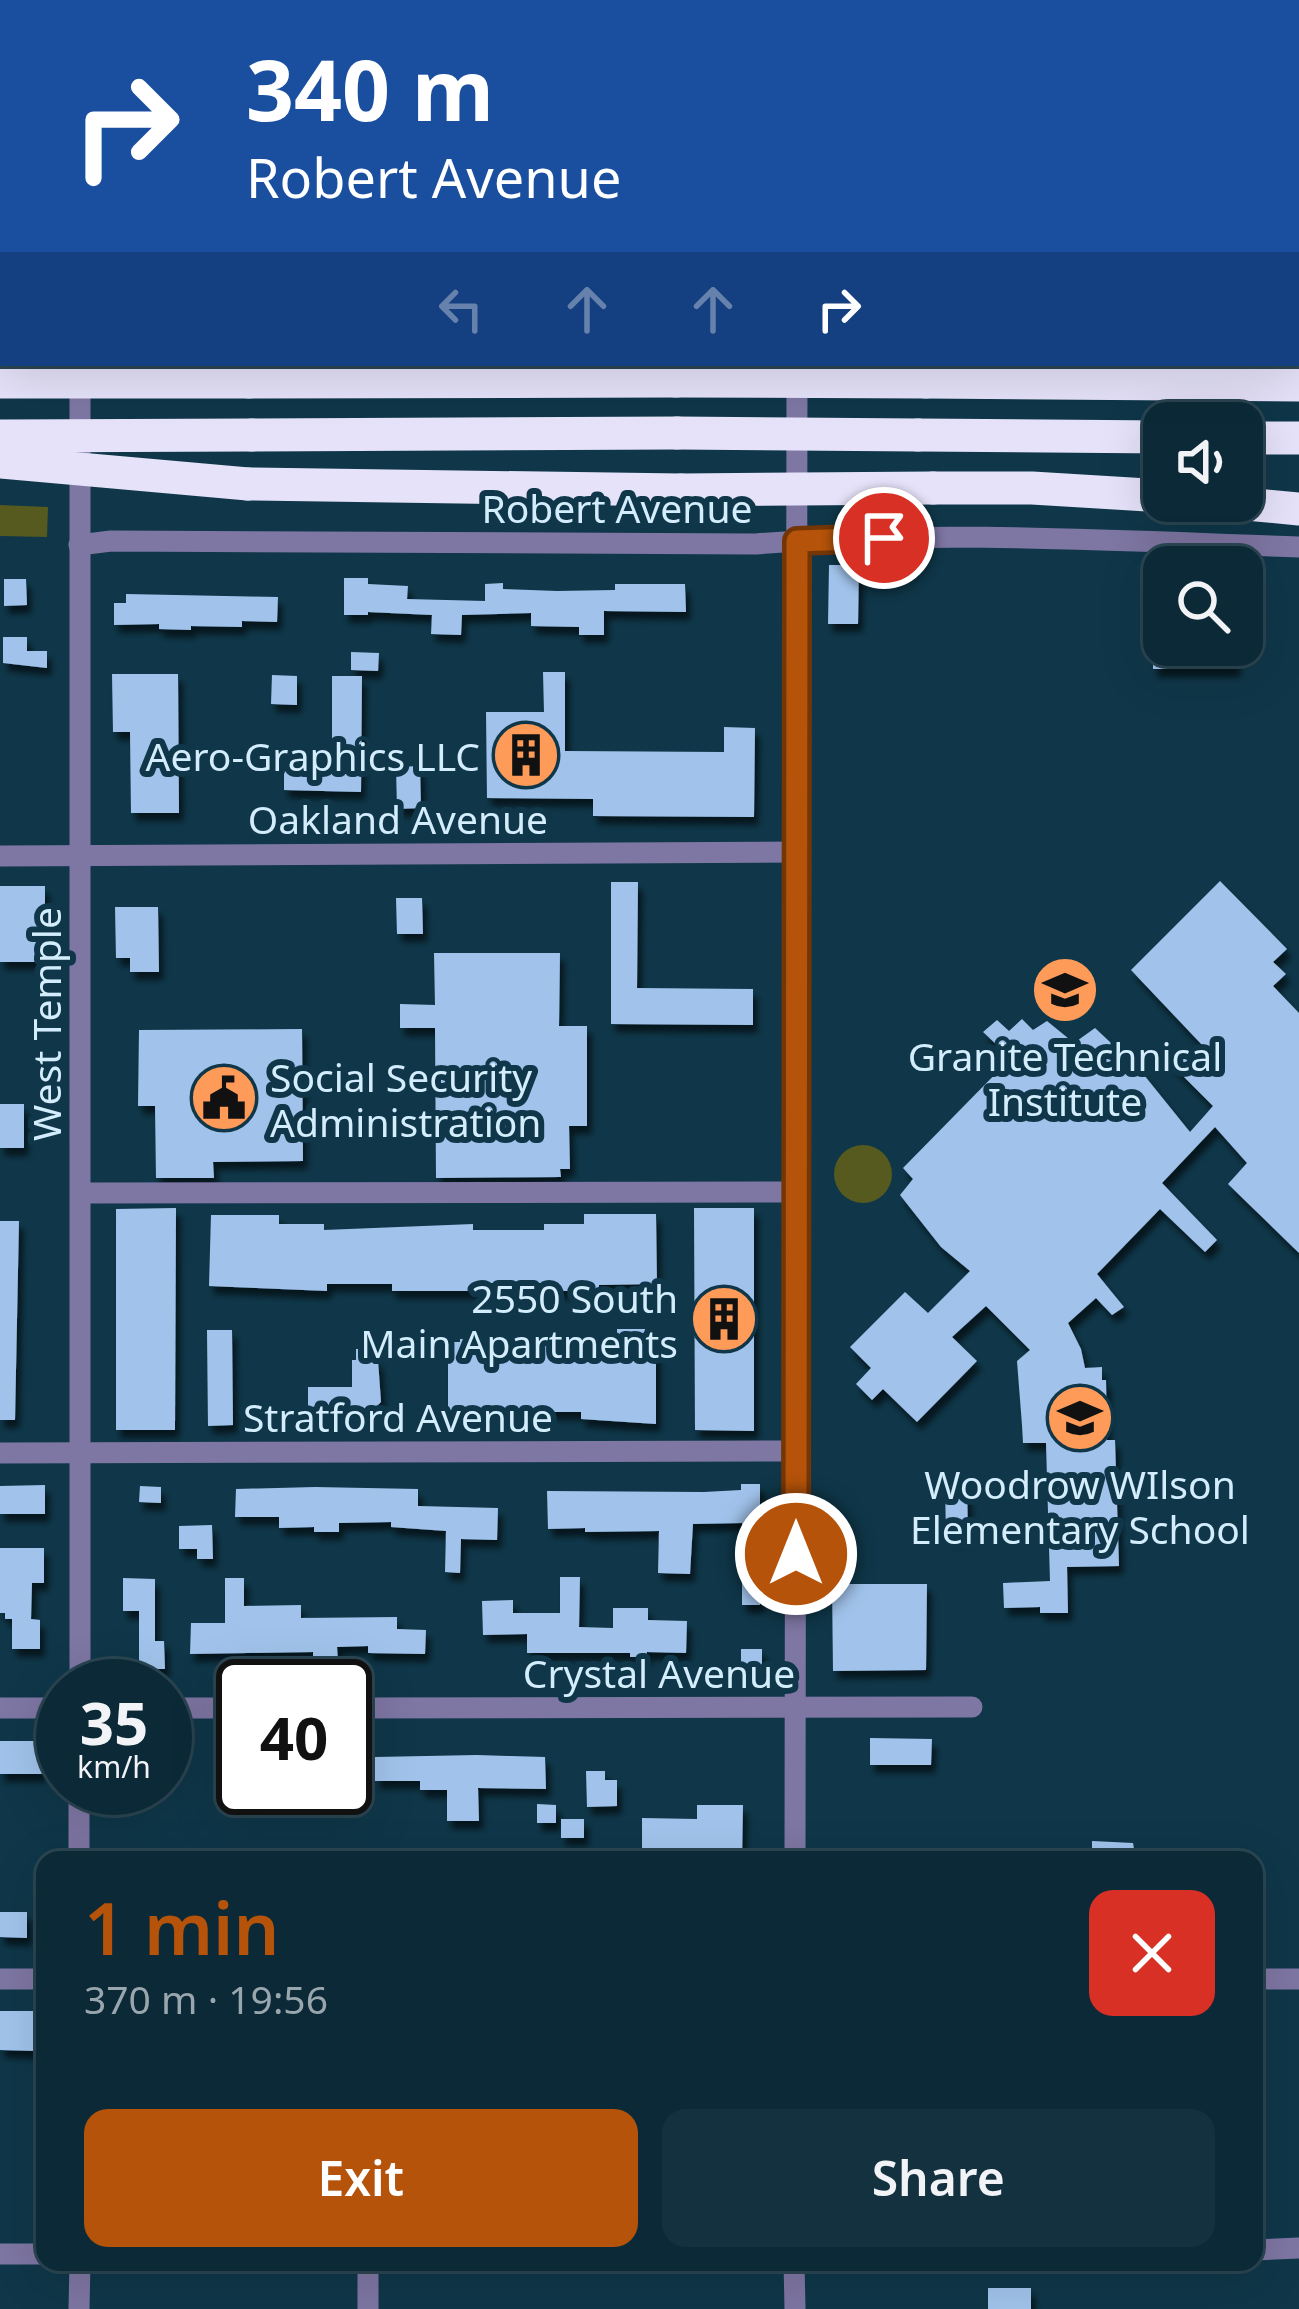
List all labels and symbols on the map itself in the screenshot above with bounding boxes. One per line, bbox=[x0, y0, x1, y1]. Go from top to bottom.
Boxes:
street label: Robert Avenue bbox=[481, 481, 753, 534]
pin bbox=[833, 487, 935, 589]
building icon: Aero-Graphics LLC bbox=[491, 720, 561, 790]
place label: Aero-Graphics LLC bbox=[146, 729, 480, 782]
street label: Oakland Avenue bbox=[248, 792, 548, 845]
street label: West Temple bbox=[19, 907, 72, 1141]
school or university icon: Granite Technical Institute bbox=[1030, 955, 1100, 1025]
place label: Granite Technical Institute bbox=[908, 1029, 1222, 1127]
place label: Social Security Administration bbox=[270, 1050, 541, 1148]
public building icon: Social Security Administration bbox=[189, 1063, 259, 1133]
place label: 2550 South Main Apartments bbox=[360, 1271, 678, 1369]
building icon: 2550 South Main Apartments bbox=[689, 1284, 759, 1354]
school or university icon: Woodrow WIlson Elementary School bbox=[1045, 1383, 1115, 1453]
street label: Stratford Avenue bbox=[243, 1390, 553, 1443]
place label: Woodrow WIlson Elementary School bbox=[910, 1457, 1250, 1555]
position arrow bbox=[733, 1491, 859, 1617]
street label: Crystal Avenue bbox=[523, 1646, 795, 1699]
speed limit sign: 40 bbox=[216, 1659, 372, 1815]

